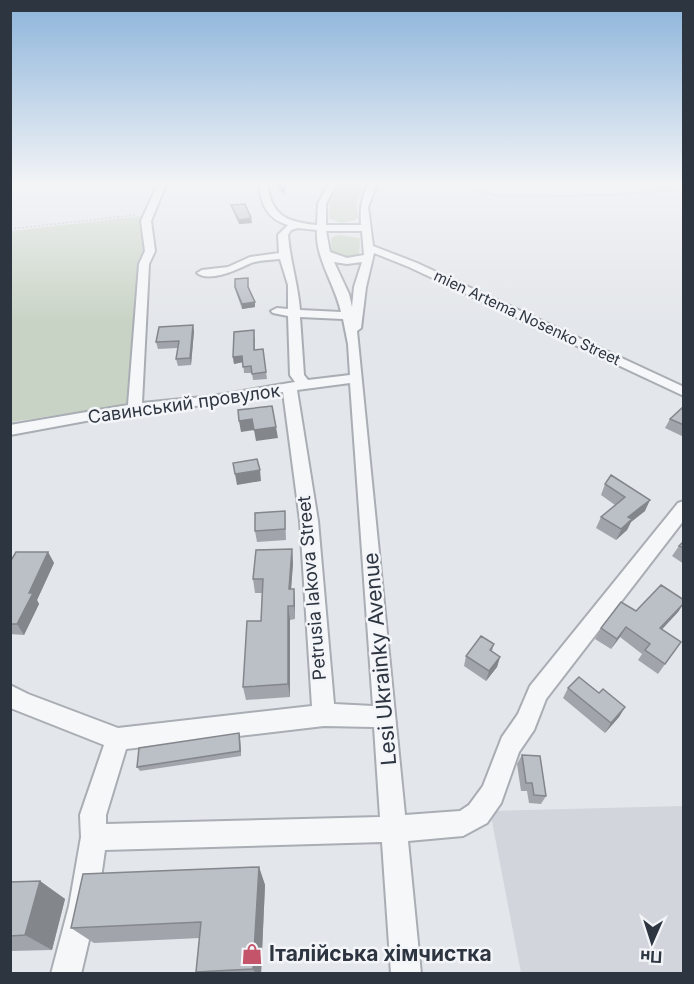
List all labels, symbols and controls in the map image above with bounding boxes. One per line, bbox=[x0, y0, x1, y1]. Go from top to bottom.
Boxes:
street label: mien Artema Nosenko Street bbox=[431, 266, 623, 369]
street label: Савинський провулок bbox=[86, 380, 282, 427]
street label: Petrusia Iakova Street bbox=[293, 495, 330, 681]
street label: Lesi Ukrainky Avenue bbox=[358, 552, 401, 767]
north arrow bbox=[622, 912, 682, 972]
place label: Італійська хімчистка bbox=[269, 941, 492, 966]
shop icon: Італійська хімчистка bbox=[240, 942, 264, 966]
text: Пн bbox=[640, 946, 663, 968]

